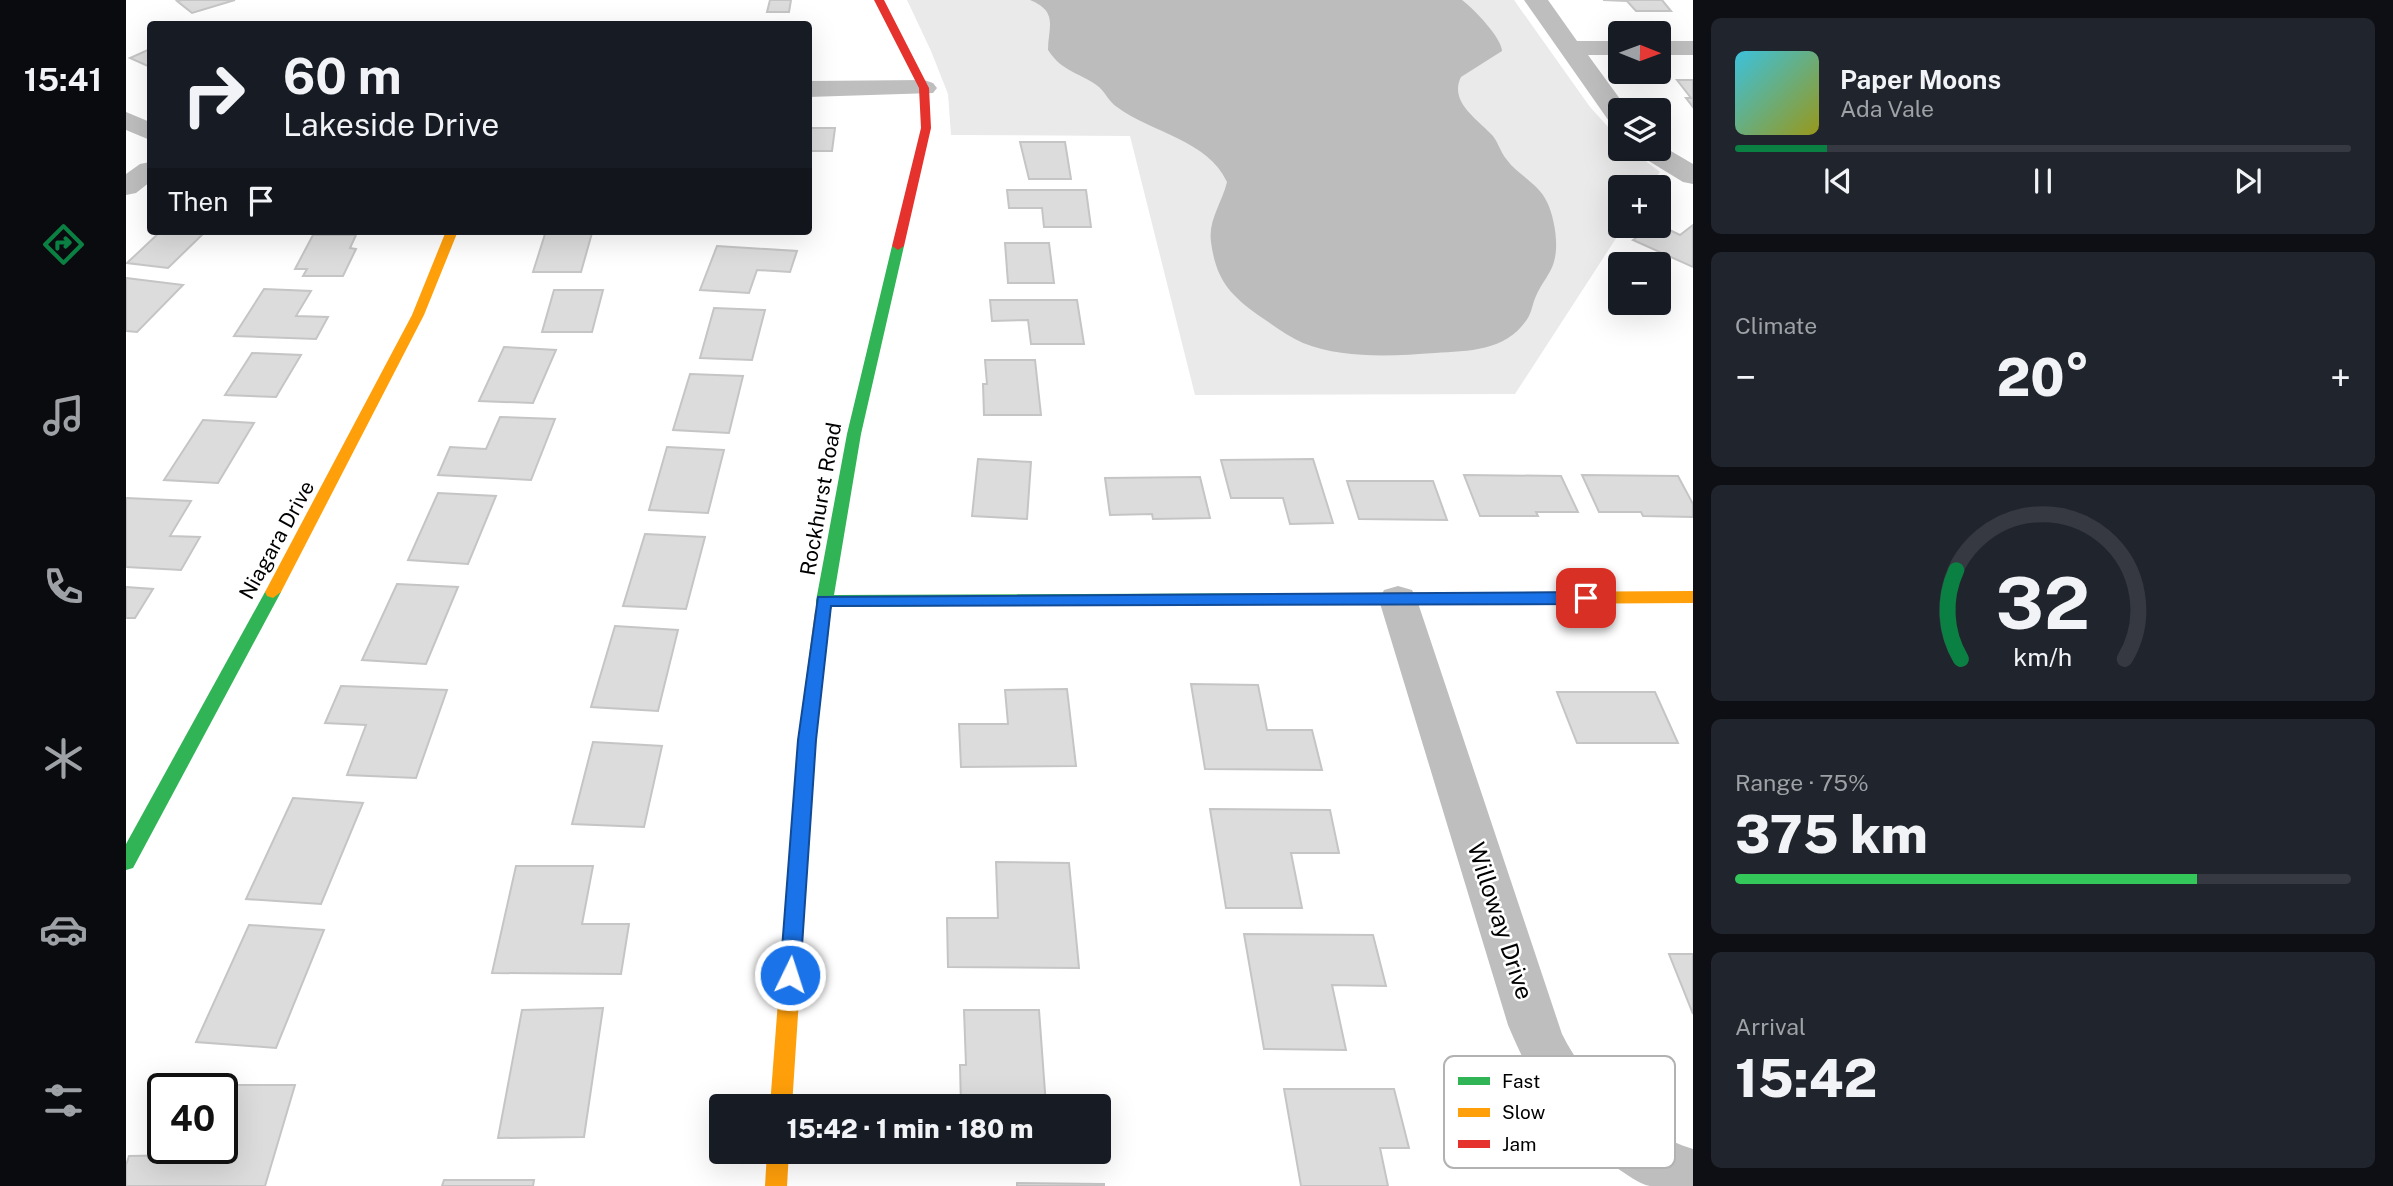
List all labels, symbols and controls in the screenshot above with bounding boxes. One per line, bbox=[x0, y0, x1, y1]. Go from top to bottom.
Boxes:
north arrow bbox=[1608, 21, 1671, 84]
map controls bbox=[1608, 21, 1671, 315]
text: 60 m bbox=[283, 47, 402, 105]
icon: right bbox=[168, 49, 259, 140]
text: 15:41 bbox=[24, 61, 102, 98]
text: Paper Moons bbox=[1840, 64, 2001, 95]
text: Ada Vale bbox=[1840, 95, 1934, 122]
button: layers bbox=[1608, 98, 1671, 161]
text: Lakeside Drive bbox=[283, 106, 499, 143]
icon: previous bbox=[1819, 162, 1857, 200]
icon: pause bbox=[2024, 162, 2062, 200]
icon: next bbox=[2229, 162, 2267, 200]
button: + bbox=[1608, 175, 1671, 238]
icon: arrive bbox=[242, 182, 280, 220]
text: Then bbox=[168, 186, 228, 217]
icon: directions bbox=[39, 220, 88, 269]
button: − bbox=[1608, 252, 1671, 315]
text: Climate bbox=[1735, 312, 1817, 339]
text: 20° bbox=[1996, 347, 2090, 408]
text: − bbox=[1735, 355, 1756, 400]
text: + bbox=[2330, 355, 2351, 400]
icon: music bbox=[39, 391, 88, 440]
street label: Rockhurst Road bbox=[795, 421, 846, 577]
street label: Niagara Drive bbox=[234, 476, 319, 603]
text: 32 bbox=[1996, 560, 2090, 645]
icon: phone bbox=[39, 562, 88, 611]
pin bbox=[1556, 568, 1616, 628]
icon: arrive bbox=[1567, 579, 1605, 617]
text: km/h bbox=[2014, 642, 2072, 672]
icon: climate bbox=[39, 734, 88, 783]
text: Range · 75% bbox=[1735, 769, 1869, 796]
text: 375 km bbox=[1735, 804, 1928, 865]
street label: Willoway Drive bbox=[1462, 839, 1539, 1003]
icon: car bbox=[39, 905, 88, 954]
position arrow bbox=[753, 938, 827, 1012]
text: Arrival bbox=[1735, 1013, 1806, 1040]
text: 15:42 bbox=[1735, 1048, 1877, 1109]
legend bbox=[1444, 1056, 1675, 1168]
text: Fast bbox=[1502, 1070, 1540, 1092]
speed limit sign: 40 bbox=[147, 1073, 238, 1164]
icon: filters bbox=[39, 1076, 88, 1125]
text: Slow bbox=[1502, 1101, 1546, 1123]
text: 15:42 · 1 min · 180 m bbox=[786, 1113, 1034, 1144]
text: Jam bbox=[1502, 1133, 1536, 1155]

